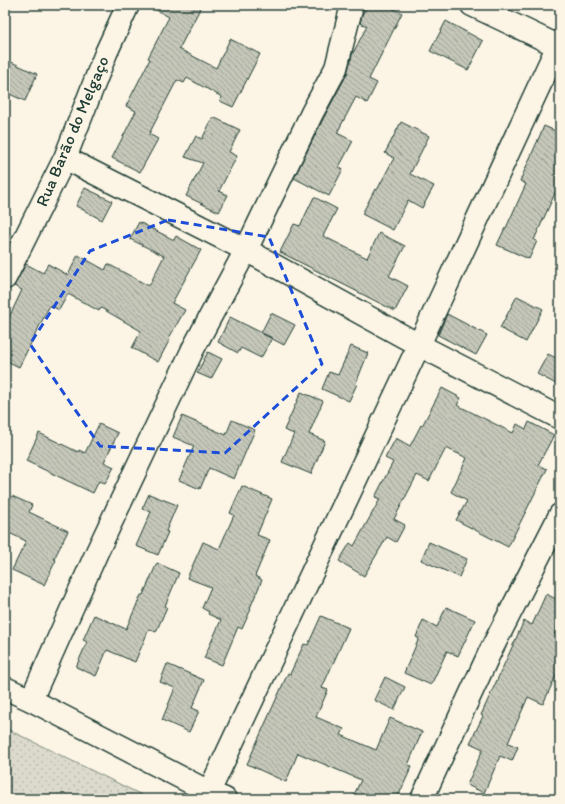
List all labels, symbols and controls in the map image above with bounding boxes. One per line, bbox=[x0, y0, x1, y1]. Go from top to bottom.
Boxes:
street label: Rua Barão do Melgaço bbox=[31, 53, 113, 209]

